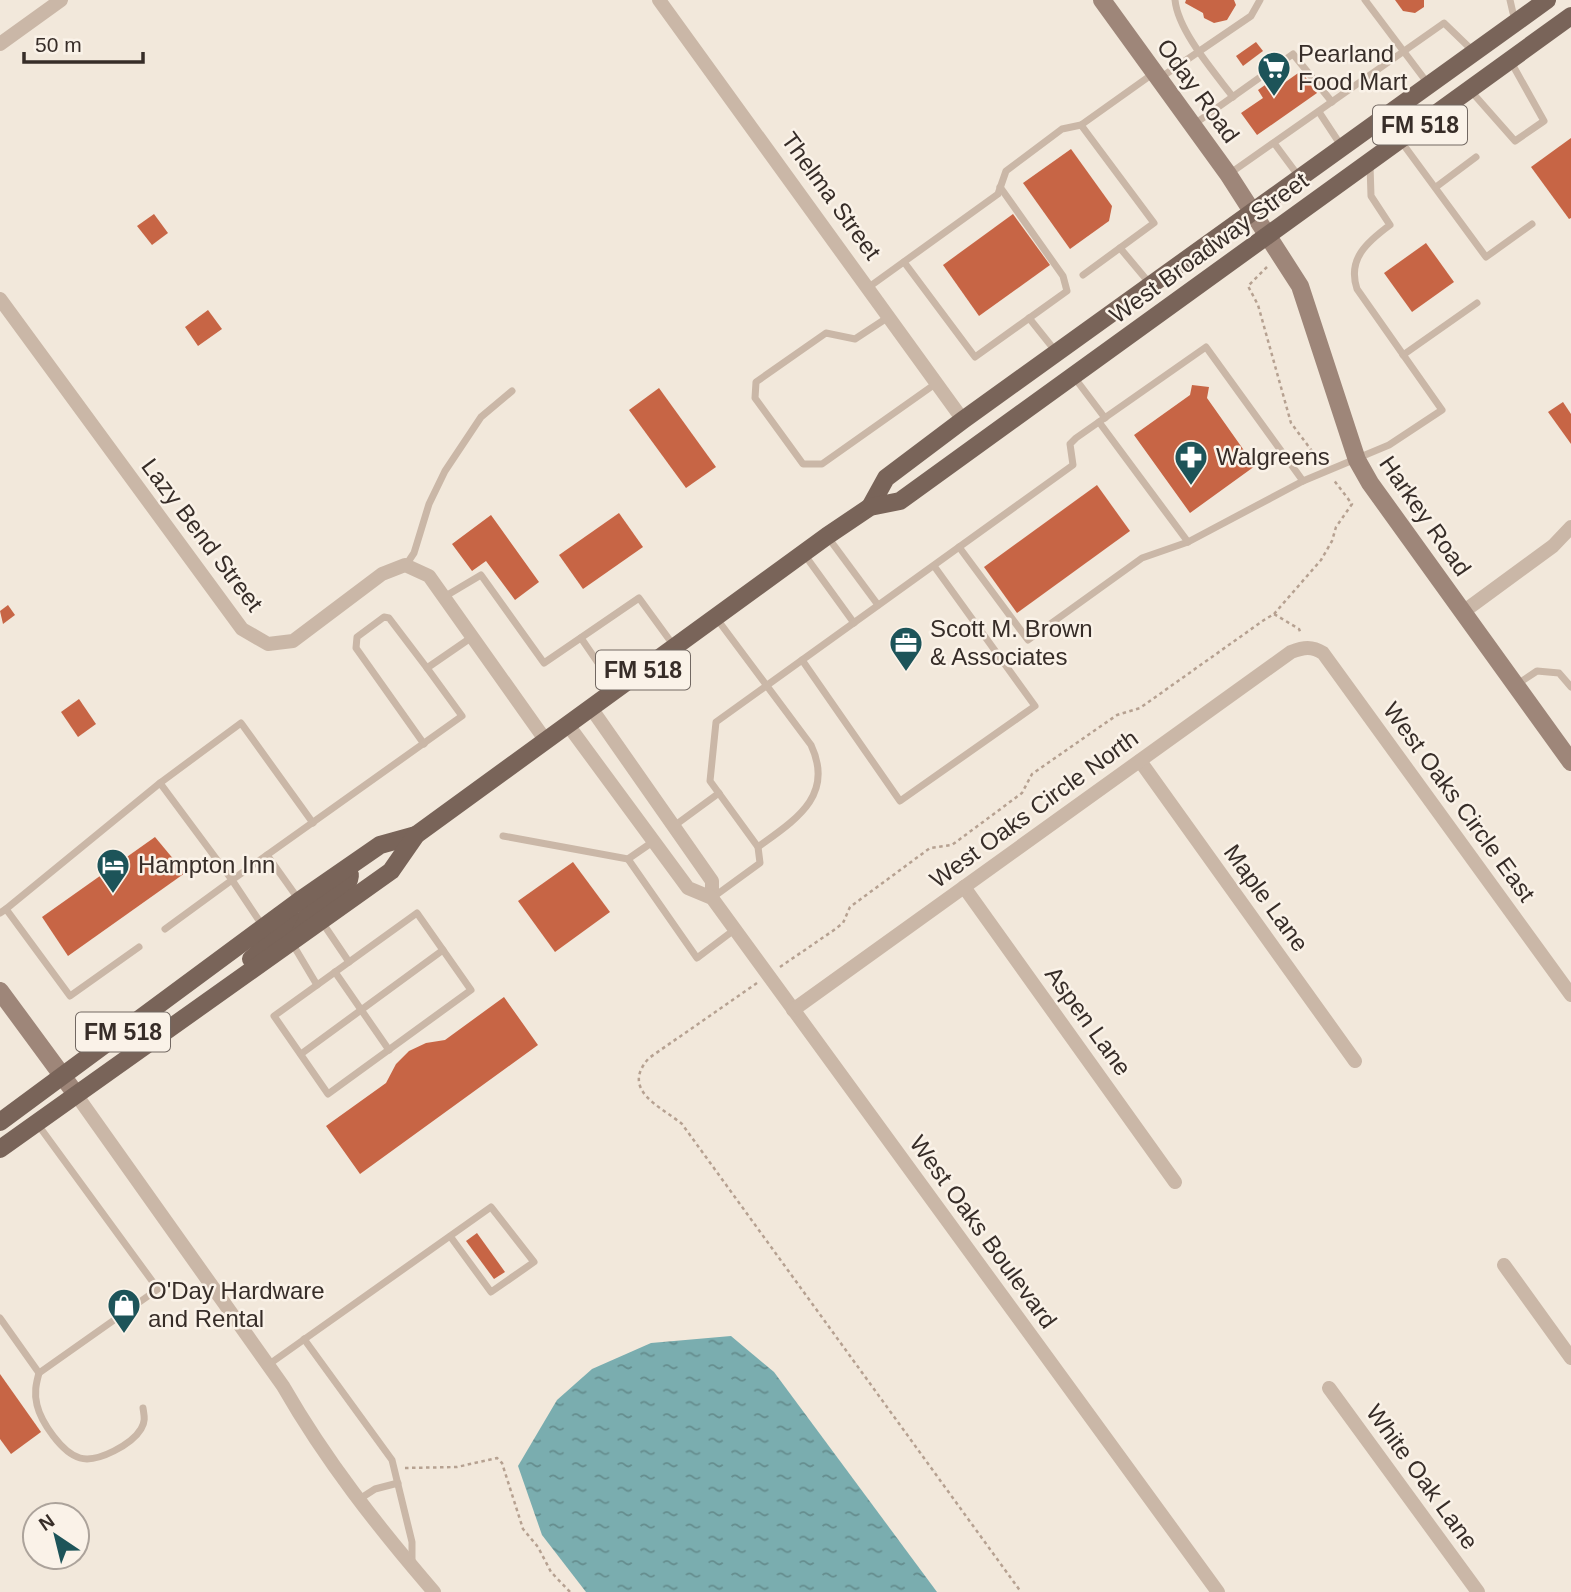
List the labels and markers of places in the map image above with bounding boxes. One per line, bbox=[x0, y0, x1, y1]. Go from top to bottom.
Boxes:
place label: Pearland Food Mart bbox=[1298, 40, 1408, 95]
supermarket icon: Pearland Food Mart bbox=[1255, 49, 1293, 98]
pharmacy icon: Walgreens bbox=[1172, 438, 1210, 487]
place label: Walgreens bbox=[1216, 443, 1330, 470]
place label: Scott M. Brown & Associates bbox=[930, 615, 1093, 670]
office icon: Scott M. Brown & Associates bbox=[887, 624, 925, 673]
hotel icon: Hampton Inn bbox=[94, 846, 132, 895]
place label: Hampton Inn bbox=[138, 851, 275, 878]
place label: O'Day Hardware and Rental bbox=[148, 1277, 325, 1332]
shop icon: O'Day Hardware and Rental bbox=[105, 1286, 143, 1335]

